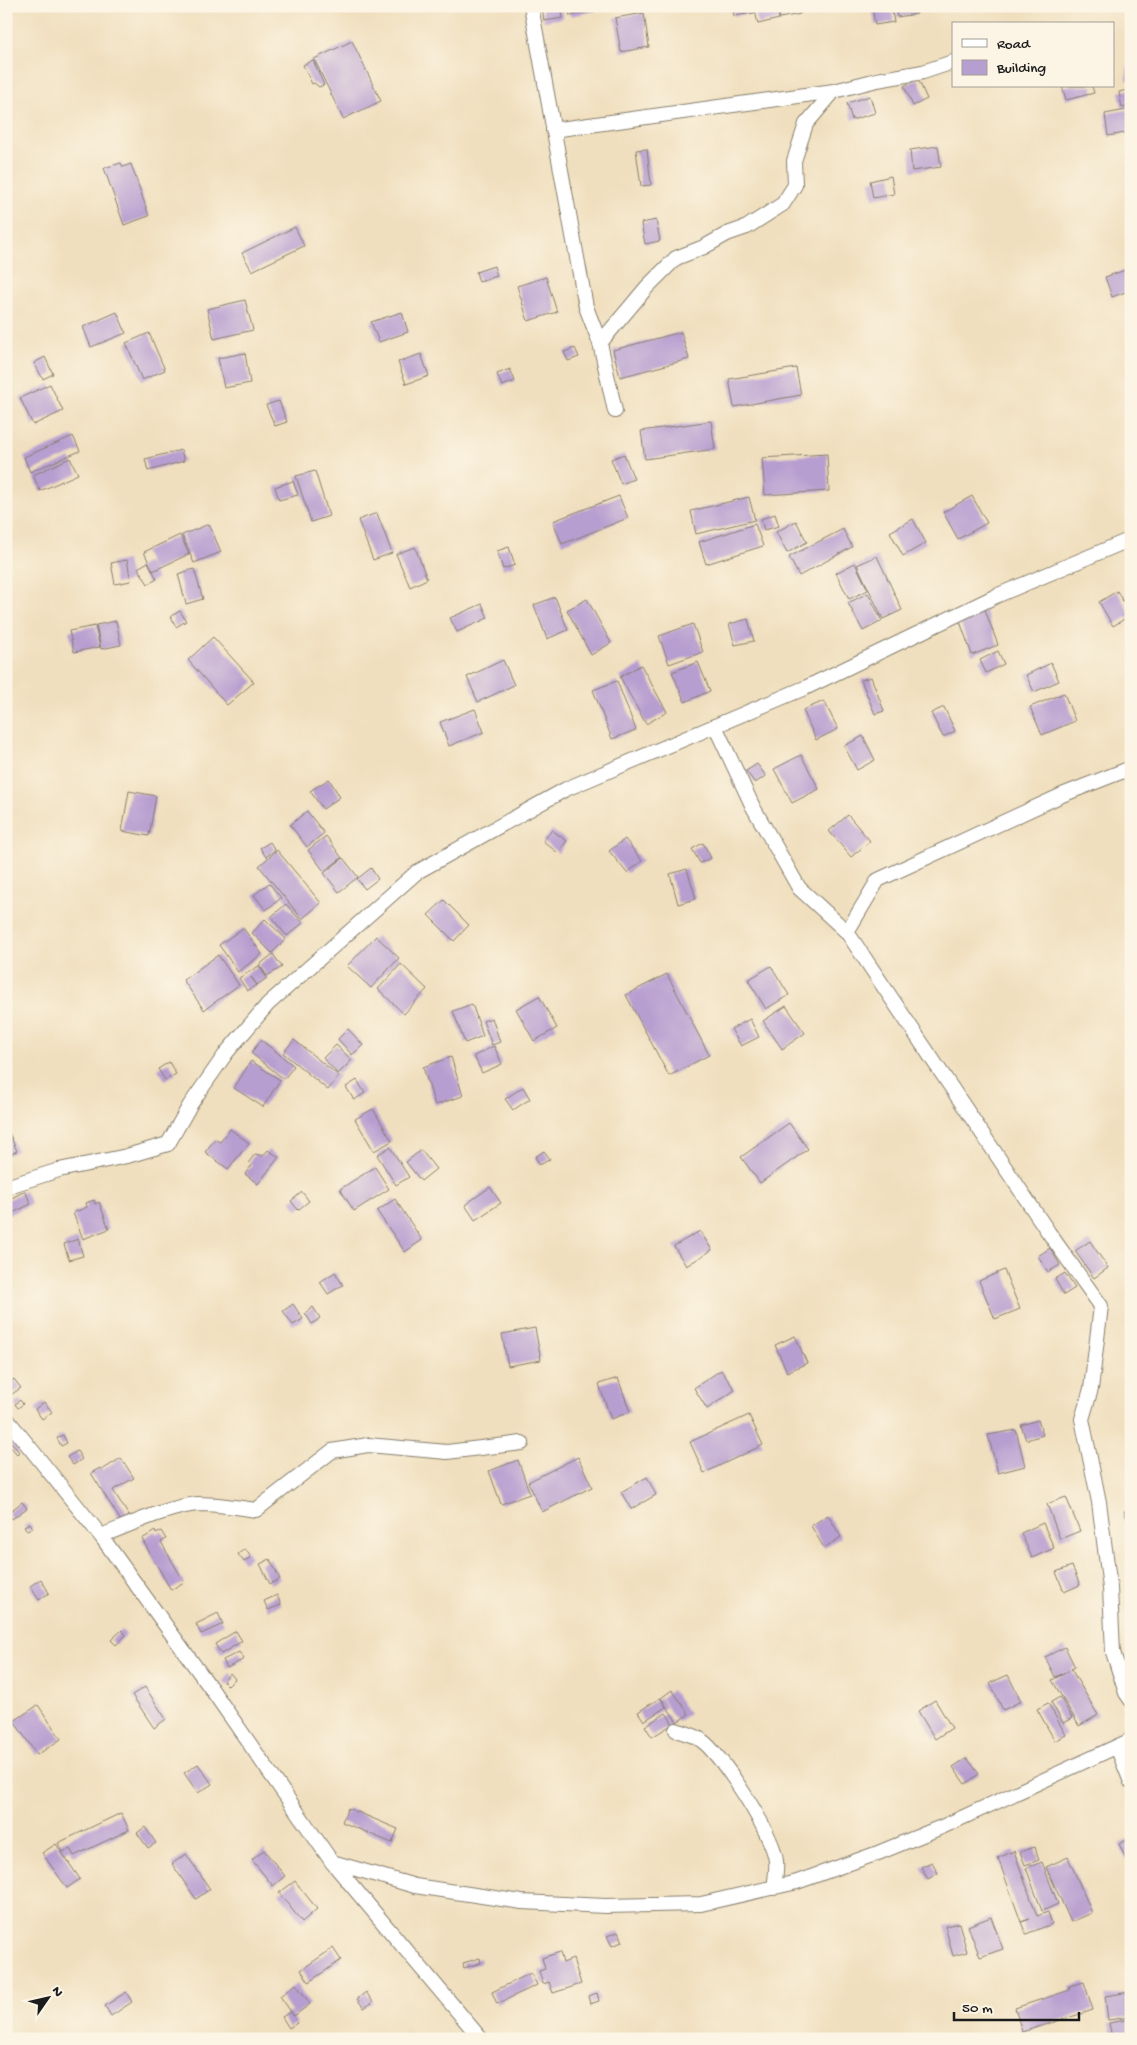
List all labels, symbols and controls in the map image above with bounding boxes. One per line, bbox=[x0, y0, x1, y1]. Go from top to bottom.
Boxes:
legend bbox=[952, 22, 1114, 88]
text: Road bbox=[997, 36, 1031, 54]
text: Building bbox=[996, 60, 1046, 78]
north arrow bbox=[22, 1972, 72, 2022]
text: N bbox=[47, 1984, 66, 2001]
scale bar bbox=[954, 1990, 1080, 2022]
text: 50 m bbox=[962, 2000, 993, 2018]

